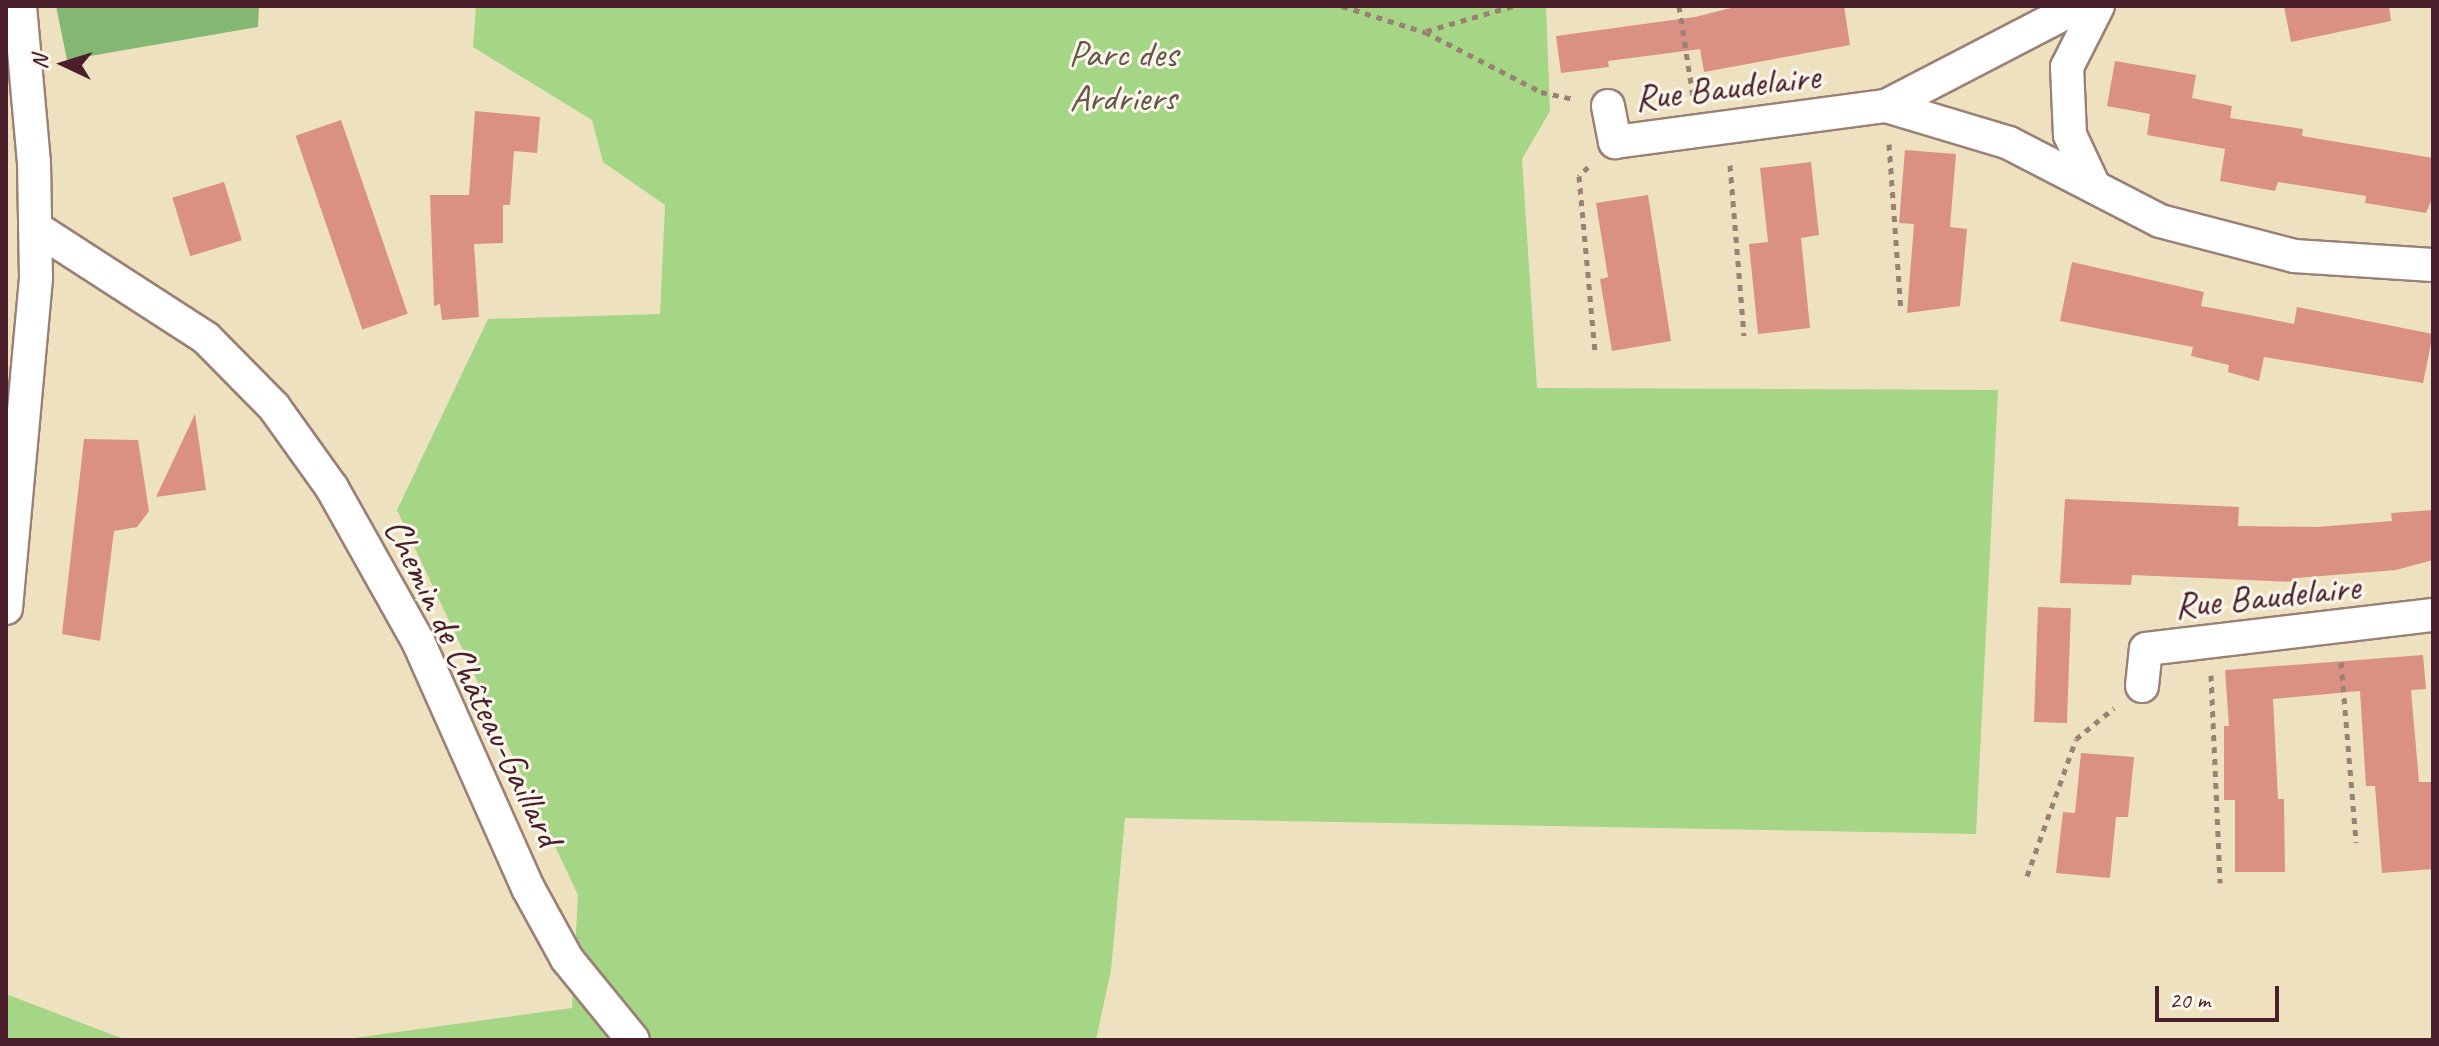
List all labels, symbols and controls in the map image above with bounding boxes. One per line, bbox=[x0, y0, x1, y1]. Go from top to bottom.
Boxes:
north arrow bbox=[24, 24, 104, 104]
park label: Parc des Ardriers bbox=[1068, 31, 1178, 120]
street label: Rue Baudelaire bbox=[1631, 53, 1823, 121]
text: N bbox=[26, 55, 54, 70]
street label: Chemin de Château-Gaillard bbox=[374, 511, 572, 853]
street label: Rue Baudelaire bbox=[2171, 563, 2363, 629]
scale bar bbox=[2159, 970, 2283, 1020]
text: 20 m bbox=[2169, 985, 2210, 1015]

